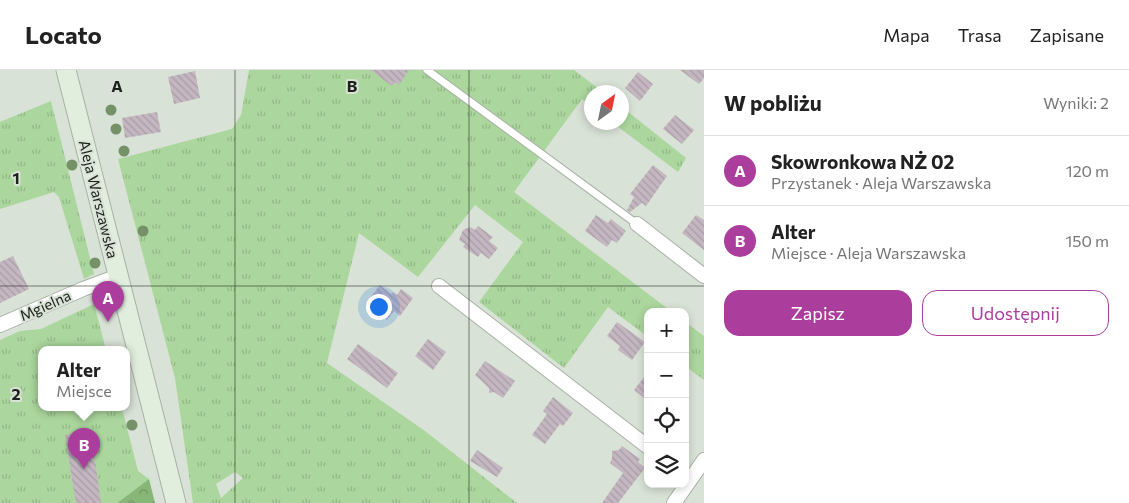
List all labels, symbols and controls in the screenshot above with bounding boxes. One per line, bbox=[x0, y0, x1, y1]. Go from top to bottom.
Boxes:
text: Locato bbox=[25, 20, 102, 49]
text: Mapa bbox=[883, 24, 930, 46]
text: Trasa bbox=[958, 24, 1002, 46]
text: Zapisane bbox=[1030, 24, 1104, 46]
text: A bbox=[111, 76, 123, 95]
text: B bbox=[347, 76, 358, 95]
north arrow bbox=[584, 85, 629, 130]
text: W pobliżu bbox=[724, 90, 822, 115]
text: Wyniki: 2 bbox=[1043, 93, 1109, 112]
street label: Aleja Warszawska bbox=[76, 138, 122, 260]
text: Skowronkowa NŻ 02 bbox=[771, 150, 954, 173]
text: A bbox=[734, 161, 746, 180]
text: 120 m bbox=[1066, 161, 1109, 180]
text: 1 bbox=[12, 168, 20, 187]
text: Przystanek · Aleja Warszawska bbox=[771, 173, 991, 192]
text: Alter bbox=[771, 220, 816, 243]
text: B bbox=[735, 231, 745, 250]
text: 150 m bbox=[1066, 231, 1109, 250]
text: Miejsce · Aleja Warszawska bbox=[771, 243, 966, 262]
pin: A bbox=[92, 281, 124, 322]
street label: Mgielna bbox=[17, 286, 73, 324]
button: Zapisz bbox=[724, 290, 912, 336]
button: Udostępnij bbox=[922, 290, 1109, 336]
your location bbox=[366, 294, 392, 320]
map controls bbox=[644, 308, 689, 488]
button: + bbox=[644, 308, 689, 353]
popup bbox=[38, 346, 130, 411]
button: − bbox=[644, 353, 689, 398]
text: Alter bbox=[56, 358, 101, 381]
text: Miejsce bbox=[56, 381, 112, 400]
text: 2 bbox=[11, 384, 21, 403]
button: locate bbox=[644, 398, 689, 443]
pin: B bbox=[68, 428, 100, 469]
button: layers bbox=[644, 443, 689, 488]

